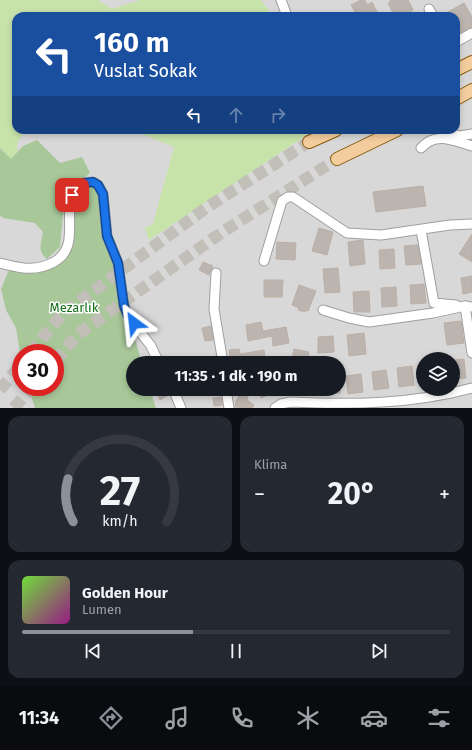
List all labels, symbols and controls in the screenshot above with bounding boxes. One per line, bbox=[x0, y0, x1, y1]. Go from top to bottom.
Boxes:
text: 160 m bbox=[94, 26, 169, 59]
icon: left bbox=[28, 28, 80, 80]
text: Vuslat Sokak bbox=[94, 60, 197, 82]
icon: left bbox=[183, 104, 205, 126]
icon: ahead bbox=[225, 104, 247, 126]
icon: right bbox=[267, 104, 289, 126]
pin bbox=[55, 178, 89, 212]
icon: arrive bbox=[61, 184, 83, 206]
park label: Mezarlık bbox=[50, 300, 99, 315]
position arrow bbox=[113, 302, 155, 344]
speed limit sign: 30 bbox=[12, 344, 64, 396]
map controls bbox=[416, 352, 460, 396]
button: layers bbox=[416, 352, 460, 396]
text: 11:35 · 1 dk · 190 m bbox=[175, 367, 297, 385]
text: Klima bbox=[254, 457, 287, 472]
text: 27 bbox=[100, 466, 140, 516]
text: 20° bbox=[328, 476, 376, 512]
text: − bbox=[254, 481, 265, 508]
text: + bbox=[439, 481, 450, 508]
text: km/h bbox=[102, 513, 138, 530]
text: Golden Hour bbox=[82, 584, 168, 602]
text: Lumen bbox=[82, 602, 122, 617]
icon: previous bbox=[82, 640, 104, 662]
icon: pause bbox=[225, 640, 247, 662]
icon: next bbox=[368, 640, 390, 662]
icon: directions bbox=[97, 704, 125, 732]
icon: music bbox=[163, 704, 191, 732]
icon: phone bbox=[228, 704, 256, 732]
icon: climate bbox=[294, 704, 322, 732]
icon: car bbox=[360, 704, 388, 732]
icon: filters bbox=[425, 704, 453, 732]
text: 11:34 bbox=[19, 707, 59, 729]

